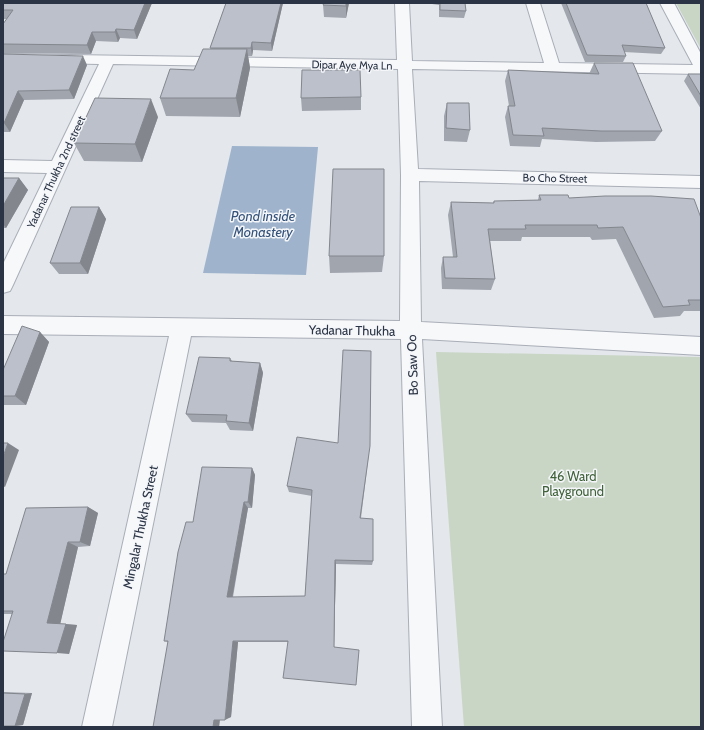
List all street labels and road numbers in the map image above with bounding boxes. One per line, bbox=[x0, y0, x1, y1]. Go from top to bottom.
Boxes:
street label: Dipar Aye Mya Ln bbox=[311, 57, 393, 73]
street label: Yadanar Thukha 2nd street bbox=[23, 113, 88, 232]
street label: Bo Cho Street bbox=[523, 170, 588, 186]
street label: Yadanar Thukha bbox=[308, 321, 396, 339]
street label: Bo Saw Oo bbox=[403, 334, 421, 396]
street label: Mingalar Thukha Street bbox=[119, 463, 161, 590]

